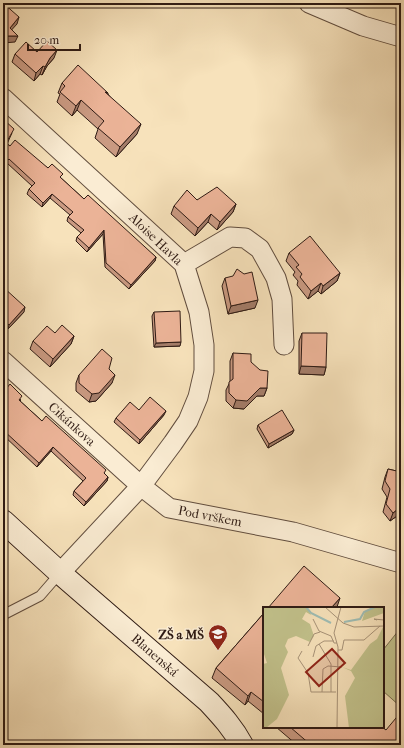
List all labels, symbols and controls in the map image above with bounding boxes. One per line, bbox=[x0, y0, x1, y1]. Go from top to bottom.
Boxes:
scale bar bbox=[28, 26, 80, 52]
text: 20 m bbox=[34, 33, 59, 47]
street label: Aloise Havla bbox=[125, 209, 187, 269]
street label: Cikánkova bbox=[45, 399, 99, 450]
street label: Pod vrškem bbox=[177, 502, 243, 530]
inset map bbox=[263, 607, 384, 728]
school or university icon: ZŠ a MŠ bbox=[207, 623, 229, 651]
place label: ZŠ a MŠ bbox=[158, 627, 204, 642]
street label: Blanenská bbox=[129, 631, 182, 680]

